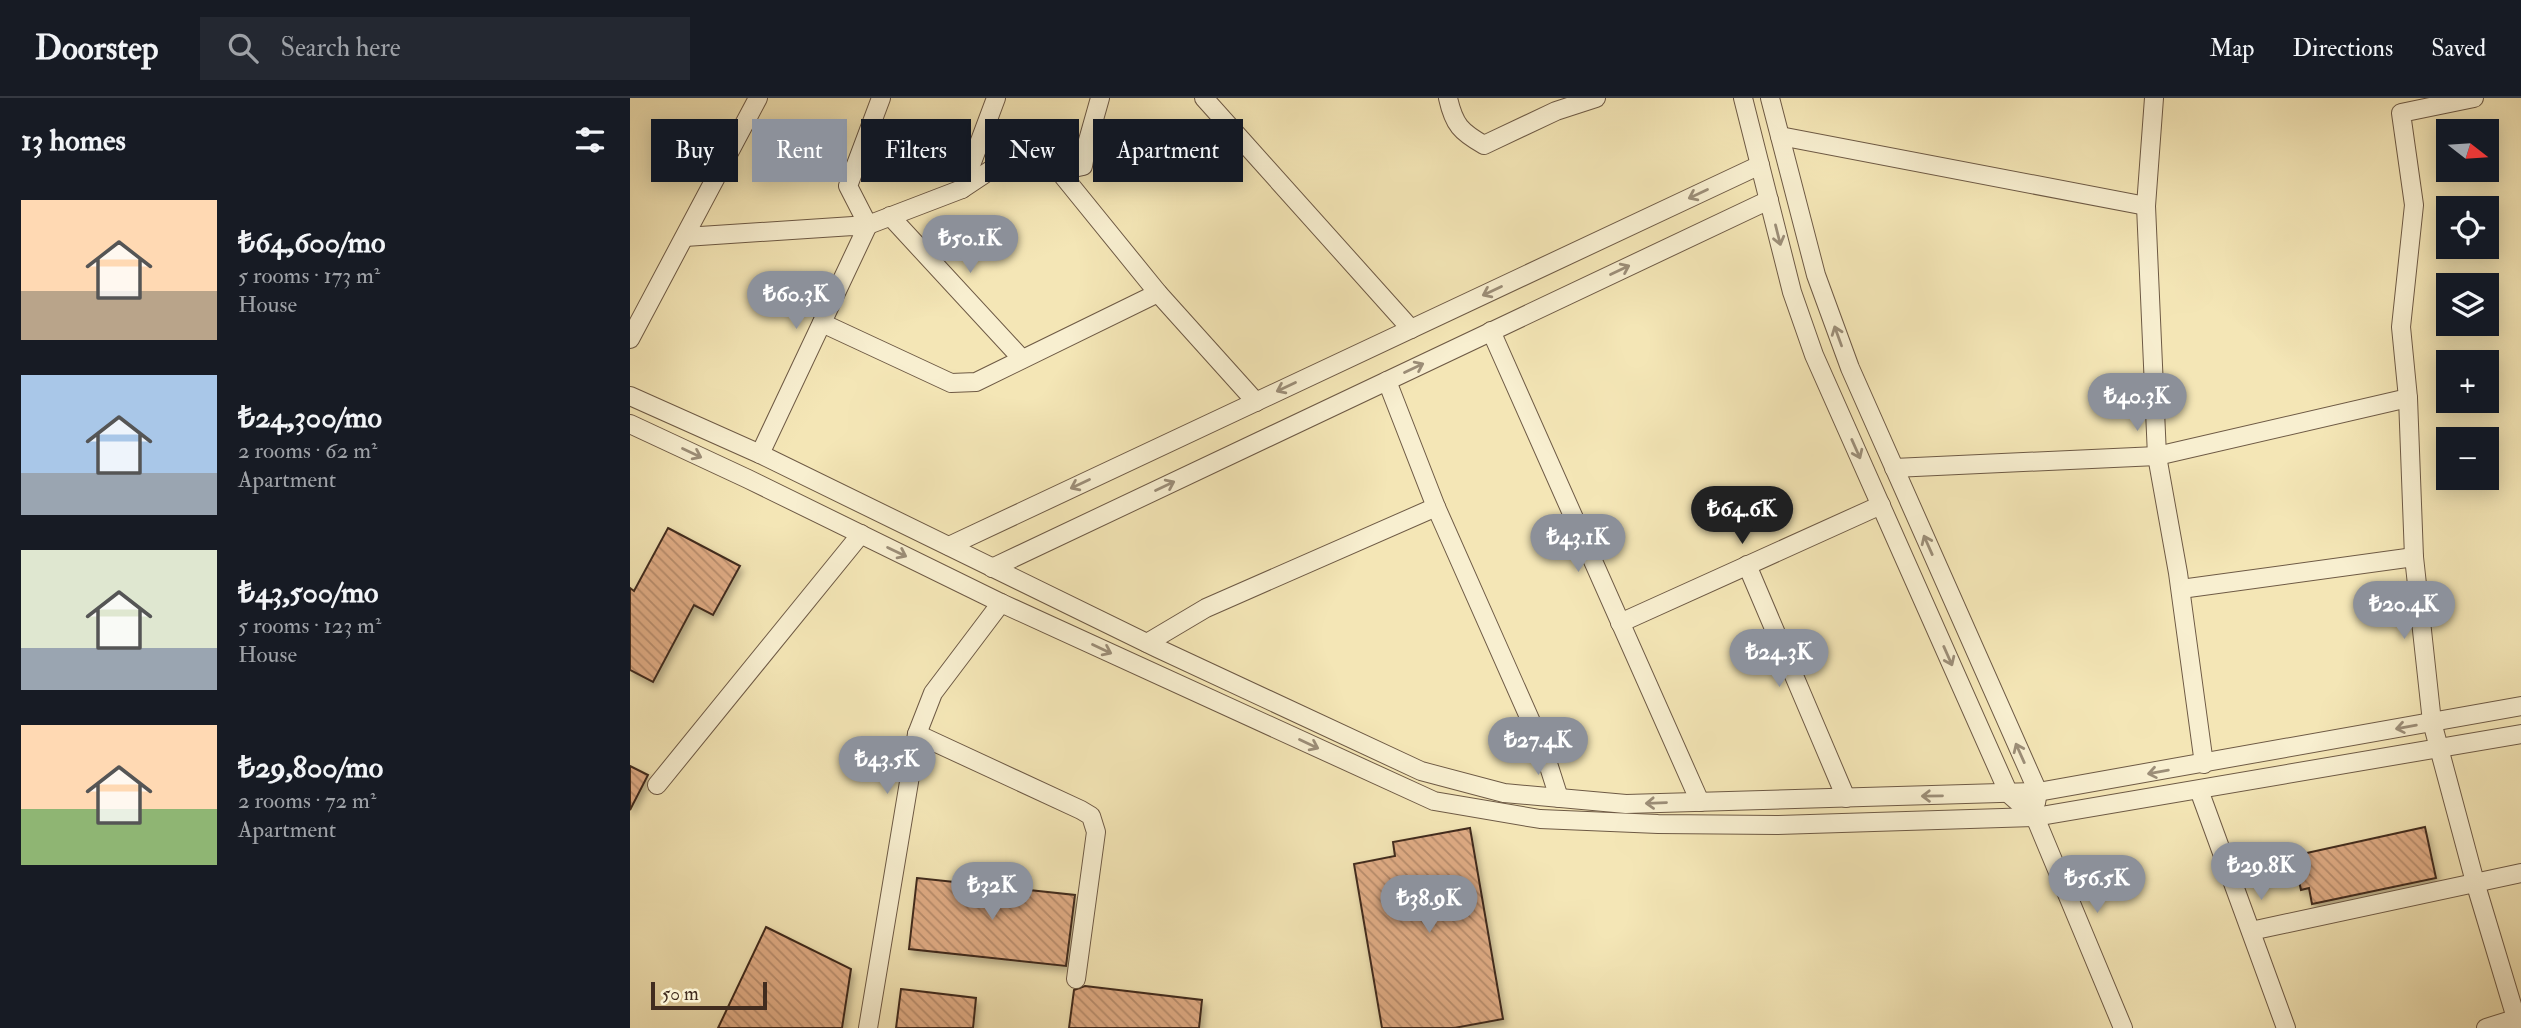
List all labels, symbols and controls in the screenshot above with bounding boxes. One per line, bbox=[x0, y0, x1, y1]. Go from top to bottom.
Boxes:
search box bbox=[200, 17, 690, 80]
text: Doorstep bbox=[35, 28, 158, 69]
icon: search bbox=[224, 29, 262, 67]
text: Search here bbox=[280, 32, 401, 64]
text: Map bbox=[2209, 33, 2254, 64]
text: Directions bbox=[2292, 33, 2393, 64]
text: Saved bbox=[2431, 33, 2486, 64]
chip: Buy bbox=[651, 119, 738, 182]
chip: Rent bbox=[752, 119, 847, 182]
chip: Filters bbox=[861, 119, 971, 182]
chip: New bbox=[985, 119, 1079, 182]
chip: Apartment bbox=[1093, 119, 1243, 182]
north arrow bbox=[2436, 119, 2499, 182]
map controls bbox=[2436, 119, 2499, 490]
icon: filters bbox=[571, 121, 609, 159]
text: 13 homes bbox=[21, 122, 126, 159]
one-way arrow bbox=[1688, 188, 1709, 201]
button: locate bbox=[2436, 196, 2499, 259]
pin: ₺50.1K bbox=[913, 216, 1027, 275]
text: ₺50.1K bbox=[938, 223, 1002, 252]
one-way arrow bbox=[1772, 223, 1785, 246]
text: ₺64,600/mo bbox=[238, 224, 385, 261]
icon: home bbox=[77, 228, 161, 312]
text: 5 rooms · 173 m² bbox=[238, 261, 380, 290]
one-way arrow bbox=[1609, 263, 1630, 277]
pin: ₺60.3K bbox=[739, 272, 853, 331]
button: layers bbox=[2436, 273, 2499, 336]
text: ₺60.3K bbox=[763, 279, 829, 308]
one-way arrow bbox=[1482, 284, 1503, 298]
text: House bbox=[238, 290, 297, 319]
one-way arrow bbox=[1831, 326, 1843, 348]
button: + bbox=[2436, 350, 2499, 413]
one-way arrow bbox=[1403, 360, 1424, 374]
pin: ₺40.3K bbox=[2080, 374, 2194, 433]
one-way arrow bbox=[1276, 381, 1297, 395]
text: ₺40.3K bbox=[2104, 381, 2170, 410]
text: ₺24,300/mo bbox=[238, 399, 382, 436]
icon: home bbox=[77, 403, 161, 487]
button: − bbox=[2436, 427, 2499, 490]
text: 2 rooms · 62 m² bbox=[238, 436, 377, 465]
one-way arrow bbox=[1850, 437, 1863, 459]
one-way arrow bbox=[681, 447, 702, 460]
text: Apartment bbox=[238, 465, 336, 494]
one-way arrow bbox=[1070, 478, 1091, 491]
one-way arrow bbox=[1153, 479, 1175, 492]
pin: ₺64.6K bbox=[1685, 486, 1799, 546]
text: ₺64.6K bbox=[1707, 494, 1777, 523]
pin: ₺43.1K bbox=[1521, 514, 1635, 574]
text: ₺43.1K bbox=[1546, 522, 1610, 551]
one-way arrow bbox=[1921, 535, 1934, 556]
one-way arrow bbox=[886, 545, 907, 559]
text: ₺43,500/mo bbox=[238, 574, 379, 611]
icon: home bbox=[77, 578, 161, 662]
pin: ₺20.4K bbox=[2347, 582, 2461, 641]
text: ₺20.4K bbox=[2369, 589, 2439, 618]
text: 5 rooms · 123 m² bbox=[238, 611, 381, 640]
pin: ₺24.3K bbox=[1722, 630, 1836, 689]
text: ₺24.3K bbox=[1745, 637, 1813, 666]
text: House bbox=[238, 640, 297, 669]
one-way arrow bbox=[1091, 643, 1112, 657]
one-way arrow bbox=[1942, 645, 1955, 667]
pin: ₺27.4K bbox=[1481, 718, 1595, 777]
one-way arrow bbox=[2395, 721, 2418, 734]
text: ₺27.4K bbox=[1504, 725, 1572, 754]
pin: ₺43.5K bbox=[830, 736, 944, 796]
one-way arrow bbox=[1298, 738, 1319, 751]
one-way arrow bbox=[2013, 743, 2026, 764]
text: ₺43.5K bbox=[855, 744, 919, 773]
text: ₺29,800/mo bbox=[238, 749, 383, 786]
icon: home bbox=[77, 753, 161, 837]
one-way arrow bbox=[2147, 766, 2170, 779]
text: 2 rooms · 72 m² bbox=[238, 786, 376, 815]
one-way arrow bbox=[1921, 789, 1944, 802]
one-way arrow bbox=[1644, 796, 1667, 810]
text: Apartment bbox=[238, 815, 336, 844]
pin: ₺29.8K bbox=[2204, 842, 2318, 902]
text: ₺29.8K bbox=[2227, 850, 2295, 879]
pin: ₺56.5K bbox=[2040, 856, 2154, 915]
pin: ₺32K bbox=[951, 862, 1033, 922]
text: ₺56.5K bbox=[2064, 863, 2130, 892]
text: ₺32K bbox=[967, 870, 1017, 899]
pin: ₺38.9K bbox=[1372, 876, 1486, 935]
text: ₺38.9K bbox=[1396, 883, 1462, 912]
scale bar bbox=[651, 979, 766, 1011]
text: 50 m bbox=[662, 982, 699, 1006]

